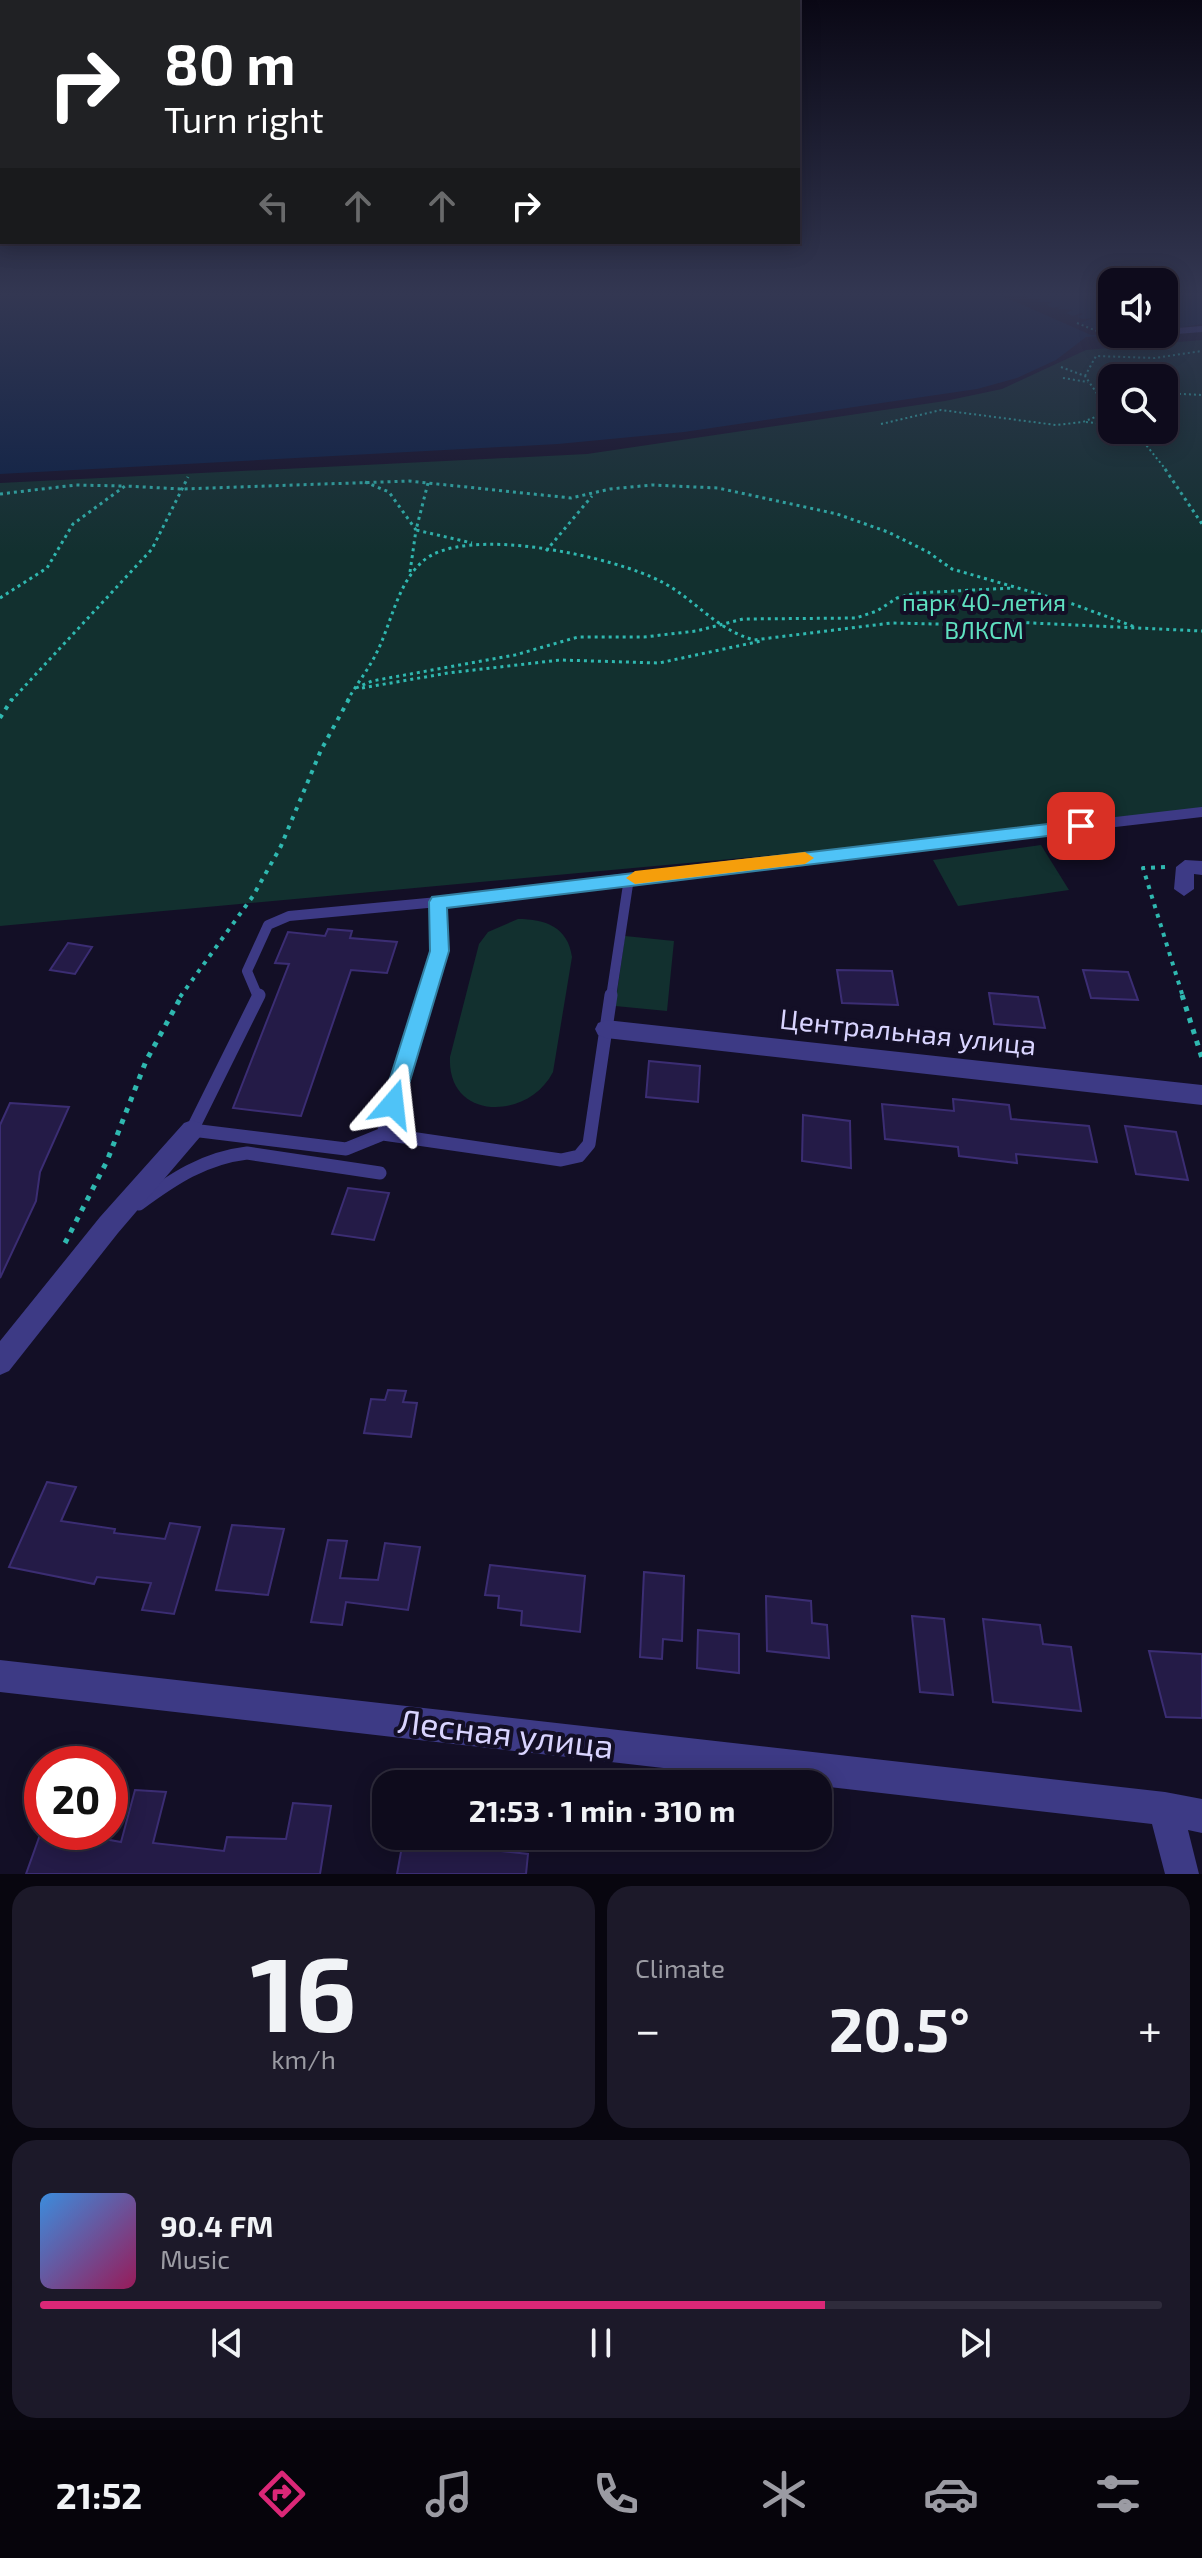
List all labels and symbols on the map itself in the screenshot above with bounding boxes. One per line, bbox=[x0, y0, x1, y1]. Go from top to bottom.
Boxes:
park label: парк 40-летия ВЛКСМ bbox=[902, 587, 1066, 644]
pin bbox=[1047, 792, 1115, 860]
street label: Центральная улица bbox=[778, 1001, 1038, 1061]
position arrow bbox=[351, 1062, 435, 1146]
street label: Лесная улица bbox=[396, 1699, 616, 1767]
speed limit sign: 20 bbox=[24, 1746, 128, 1850]

